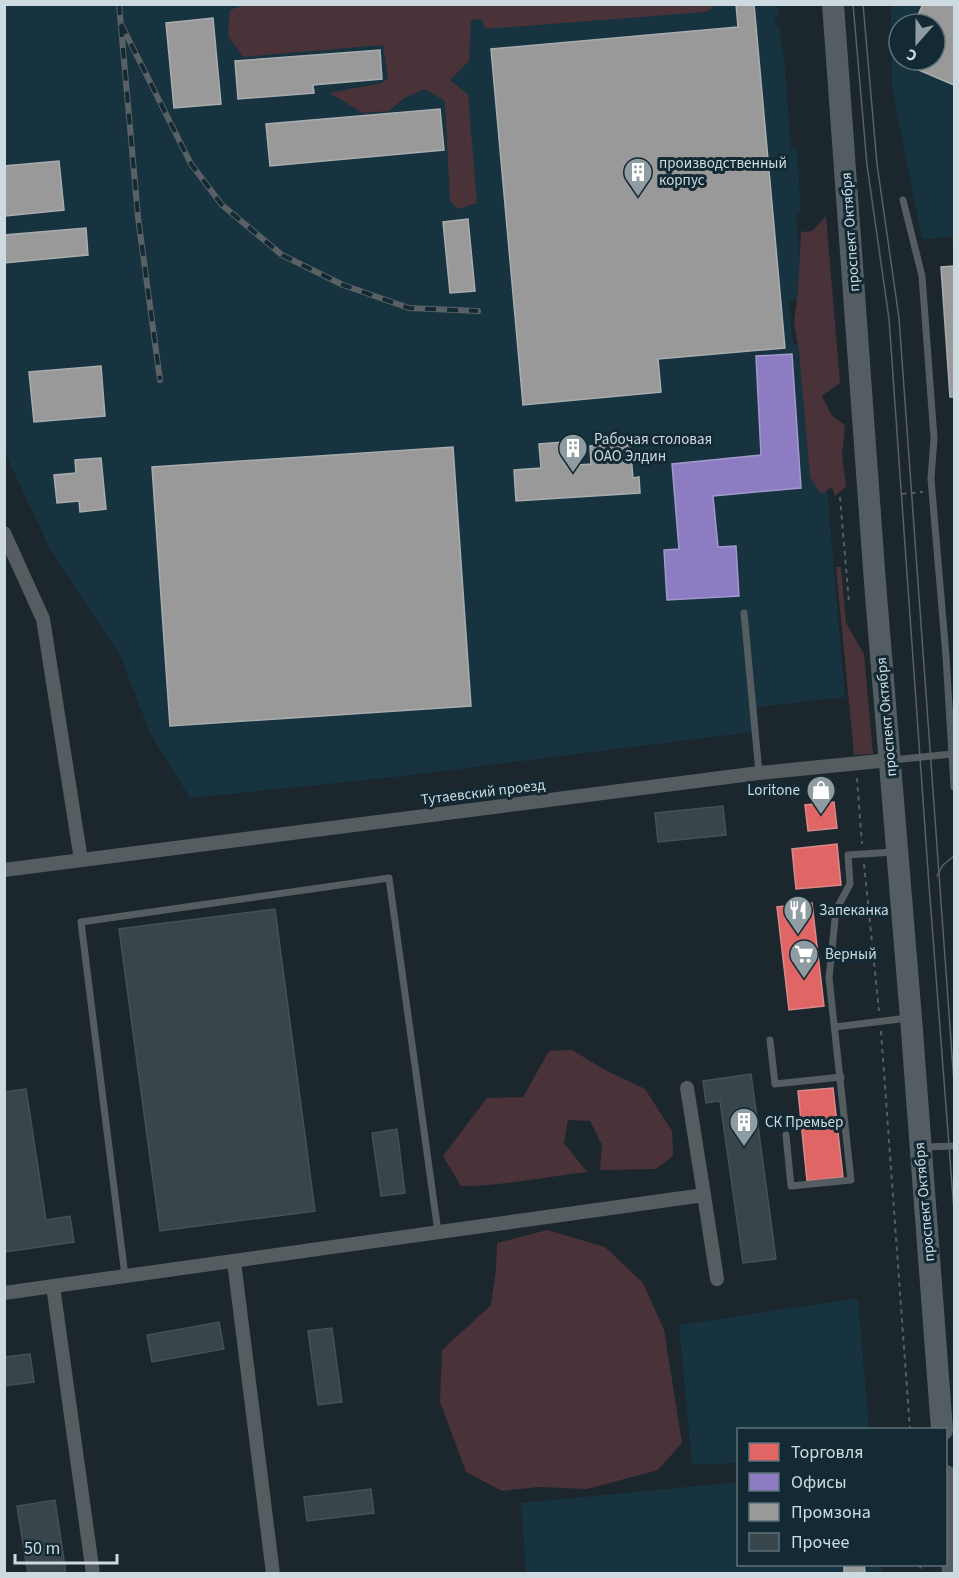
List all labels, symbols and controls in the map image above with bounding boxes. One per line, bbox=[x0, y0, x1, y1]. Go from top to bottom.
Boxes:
north arrow bbox=[887, 12, 947, 72]
text: С bbox=[904, 43, 920, 67]
place label: производственный корпус bbox=[659, 153, 787, 191]
building icon: производственный корпус bbox=[622, 156, 654, 198]
street label: проспект Октября bbox=[836, 171, 865, 292]
place label: Рабочая столовая ОАО Элдин bbox=[594, 429, 712, 467]
building icon: Рабочая столовая ОАО Элдин bbox=[557, 432, 589, 474]
street label: проспект Октября bbox=[871, 656, 902, 778]
street label: Тутаевский проезд bbox=[420, 774, 546, 811]
shop icon: Loritone bbox=[805, 774, 837, 816]
place label: Loritone bbox=[747, 780, 800, 801]
restaurant icon: Запеканка bbox=[782, 894, 814, 936]
place label: Запеканка bbox=[819, 900, 889, 921]
supermarket icon: Верный bbox=[788, 938, 820, 980]
place label: Верный bbox=[825, 944, 877, 965]
building icon: СК Премьер bbox=[728, 1106, 760, 1148]
place label: СК Премьер bbox=[765, 1112, 843, 1133]
street label: проспект Октября bbox=[909, 1141, 940, 1263]
legend bbox=[737, 1428, 947, 1566]
text: Торговля bbox=[791, 1440, 864, 1465]
text: Офисы bbox=[791, 1470, 847, 1495]
text: Промзона bbox=[791, 1500, 871, 1525]
scale bar bbox=[15, 1527, 117, 1565]
text: Прочее bbox=[791, 1530, 849, 1555]
text: 50 m bbox=[24, 1536, 60, 1561]

